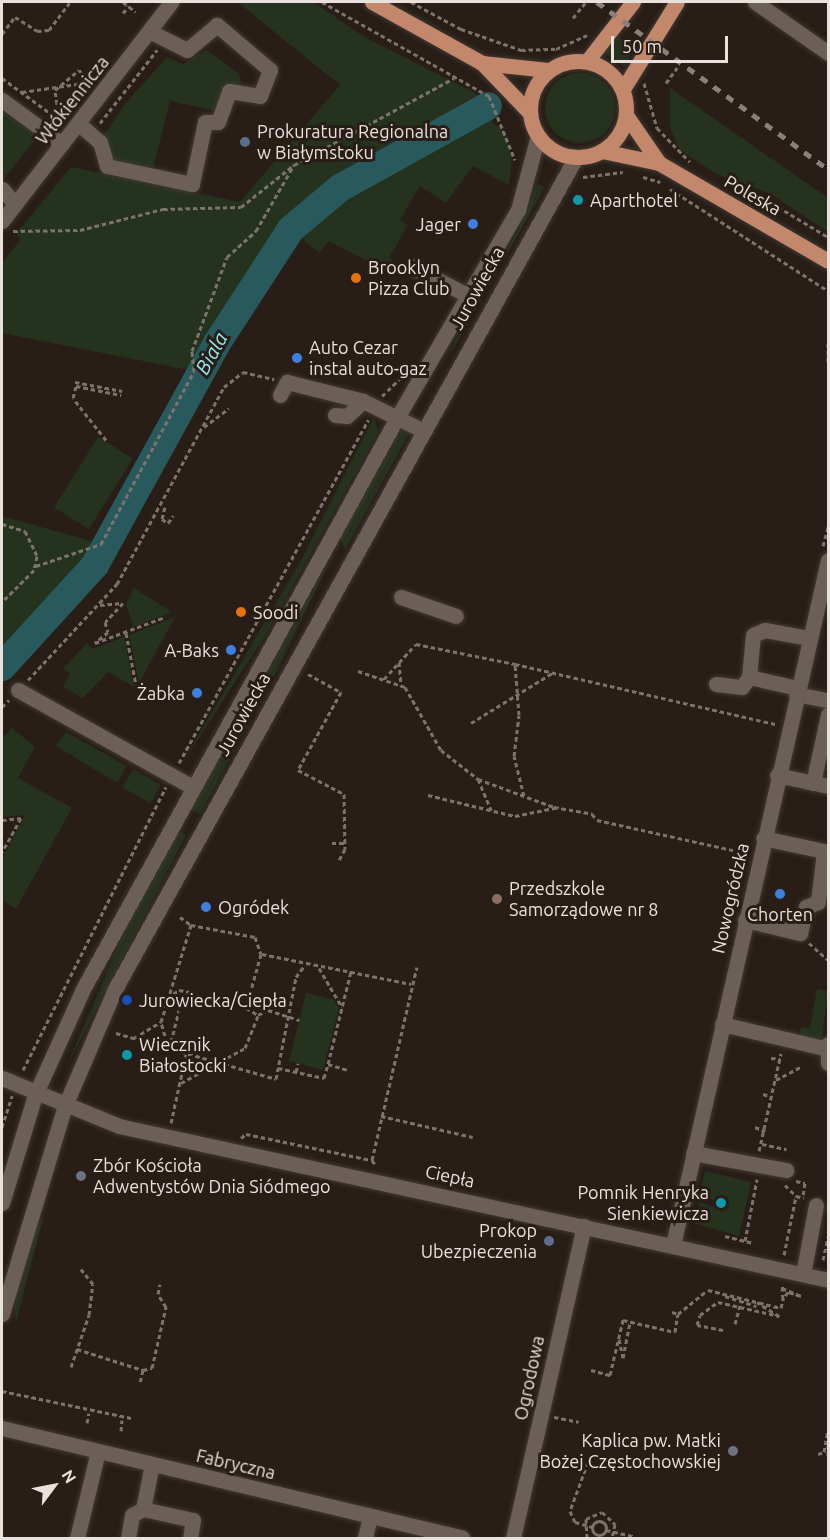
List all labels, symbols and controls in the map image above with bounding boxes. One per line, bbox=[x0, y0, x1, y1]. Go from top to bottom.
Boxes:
scale bar bbox=[614, 24, 731, 62]
text: 50 m bbox=[622, 36, 662, 56]
street label: Włókiennicza bbox=[31, 52, 113, 148]
place label: Prokuratura Regionalna w Białymstoku bbox=[257, 121, 448, 164]
marker: Prokuratura Regionalna w Białymstoku bbox=[238, 135, 252, 149]
street label: Poleska bbox=[721, 170, 785, 220]
place label: Aparthotel bbox=[590, 189, 678, 211]
marker: Aparthotel bbox=[571, 193, 585, 207]
place label: Jager bbox=[416, 213, 461, 235]
marker: Jager bbox=[466, 217, 480, 231]
street label: Jurowiecka bbox=[445, 243, 509, 333]
place label: Brooklyn Pizza Club bbox=[368, 257, 450, 300]
marker: Brooklyn Pizza Club bbox=[349, 271, 363, 285]
water label: Biala bbox=[190, 328, 232, 378]
place label: Auto Cezar instal auto-gaz bbox=[309, 337, 427, 380]
marker: Auto Cezar instal auto-gaz bbox=[290, 351, 304, 365]
place label: Soodi bbox=[253, 601, 298, 623]
marker: Soodi bbox=[234, 605, 248, 619]
place label: A-Baks bbox=[165, 639, 219, 661]
marker: A-Baks bbox=[224, 643, 238, 657]
street label: Jurowiecka bbox=[211, 669, 275, 759]
place label: Żabka bbox=[137, 682, 185, 704]
marker: Żabka bbox=[190, 686, 204, 700]
street label: Nowogródzka bbox=[707, 841, 753, 955]
place label: Przedszkole Samorządowe nr 8 bbox=[509, 878, 659, 920]
marker: Chorten bbox=[773, 887, 787, 901]
marker: Przedszkole Samorządowe nr 8 bbox=[490, 892, 504, 906]
place label: Ogródek bbox=[218, 896, 289, 918]
marker: Ogródek bbox=[199, 900, 213, 914]
place label: Chorten bbox=[747, 903, 813, 925]
place label: Jurowiecka/Ciepła bbox=[139, 989, 287, 1011]
marker: Jurowiecka/Ciepła bbox=[120, 993, 134, 1007]
place label: Wiecznik Białostocki bbox=[139, 1034, 227, 1076]
marker: Wiecznik Białostocki bbox=[120, 1048, 134, 1062]
place label: Zbór Kościoła Adwentystów Dnia Siódmego bbox=[93, 1155, 331, 1198]
street label: Ciepła bbox=[423, 1160, 477, 1192]
marker: Zbór Kościoła Adwentystów Dnia Siódmego bbox=[74, 1169, 88, 1183]
place label: Pomnik Henryka Sienkiewicza bbox=[578, 1182, 709, 1224]
marker: Pomnik Henryka Sienkiewicza bbox=[714, 1196, 728, 1210]
place label: Prokop Ubezpieczenia bbox=[421, 1220, 537, 1262]
marker: Prokop Ubezpieczenia bbox=[542, 1234, 556, 1248]
street label: Ogrodowa bbox=[510, 1334, 548, 1422]
place label: Kaplica pw. Matki Bożej Częstochowskiej bbox=[539, 1430, 721, 1472]
street label: Fabryczna bbox=[194, 1444, 278, 1484]
marker: Kaplica pw. Matki Bożej Częstochowskiej bbox=[726, 1444, 740, 1458]
north arrow bbox=[24, 1456, 84, 1516]
text: N bbox=[58, 1467, 80, 1486]

